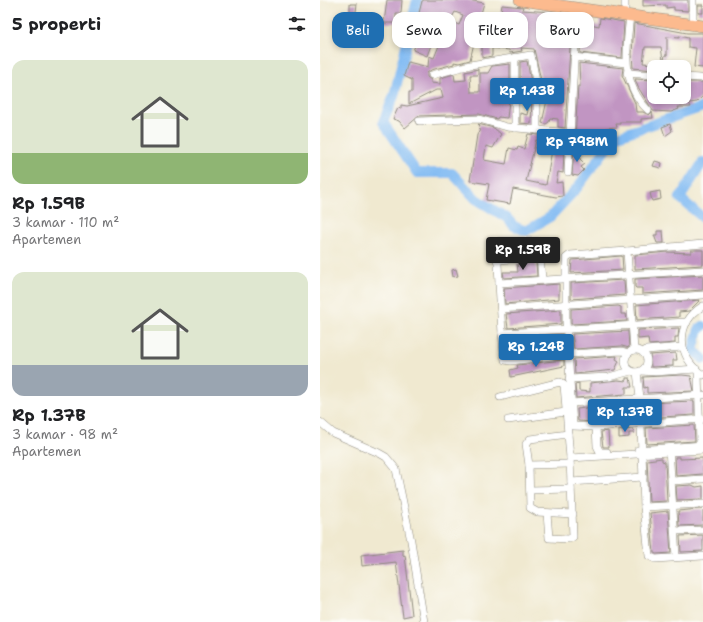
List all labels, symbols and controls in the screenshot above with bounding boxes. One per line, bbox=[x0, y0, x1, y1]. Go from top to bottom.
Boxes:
chip: Beli bbox=[332, 12, 384, 48]
chip: Sewa bbox=[392, 12, 456, 48]
chip: Filter bbox=[464, 12, 528, 48]
chip: Baru bbox=[536, 12, 594, 48]
text: 5 properti bbox=[12, 13, 101, 35]
icon: filters bbox=[286, 13, 308, 35]
map controls bbox=[647, 60, 691, 104]
button: locate bbox=[647, 60, 691, 104]
pin: Rp 1.43B bbox=[486, 78, 568, 112]
text: Rp 1.43B bbox=[499, 82, 555, 99]
icon: home bbox=[124, 86, 196, 158]
pin: Rp 798M bbox=[540, 129, 614, 163]
text: Rp 798M bbox=[546, 133, 608, 150]
text: Rp 1.59B bbox=[12, 192, 85, 214]
text: 3 kamar · 110 m² bbox=[12, 214, 119, 231]
text: Apartemen bbox=[12, 231, 81, 248]
pin: Rp 1.59B bbox=[482, 237, 564, 271]
text: Rp 1.59B bbox=[495, 241, 551, 258]
icon: home bbox=[124, 298, 196, 370]
pin: Rp 1.24B bbox=[495, 334, 577, 368]
text: Rp 1.24B bbox=[508, 338, 564, 355]
pin: Rp 1.37B bbox=[584, 399, 666, 433]
text: Rp 1.37B bbox=[597, 403, 653, 420]
text: Rp 1.37B bbox=[12, 404, 86, 426]
text: 3 kamar · 98 m² bbox=[12, 426, 118, 443]
text: Apartemen bbox=[12, 443, 81, 460]

